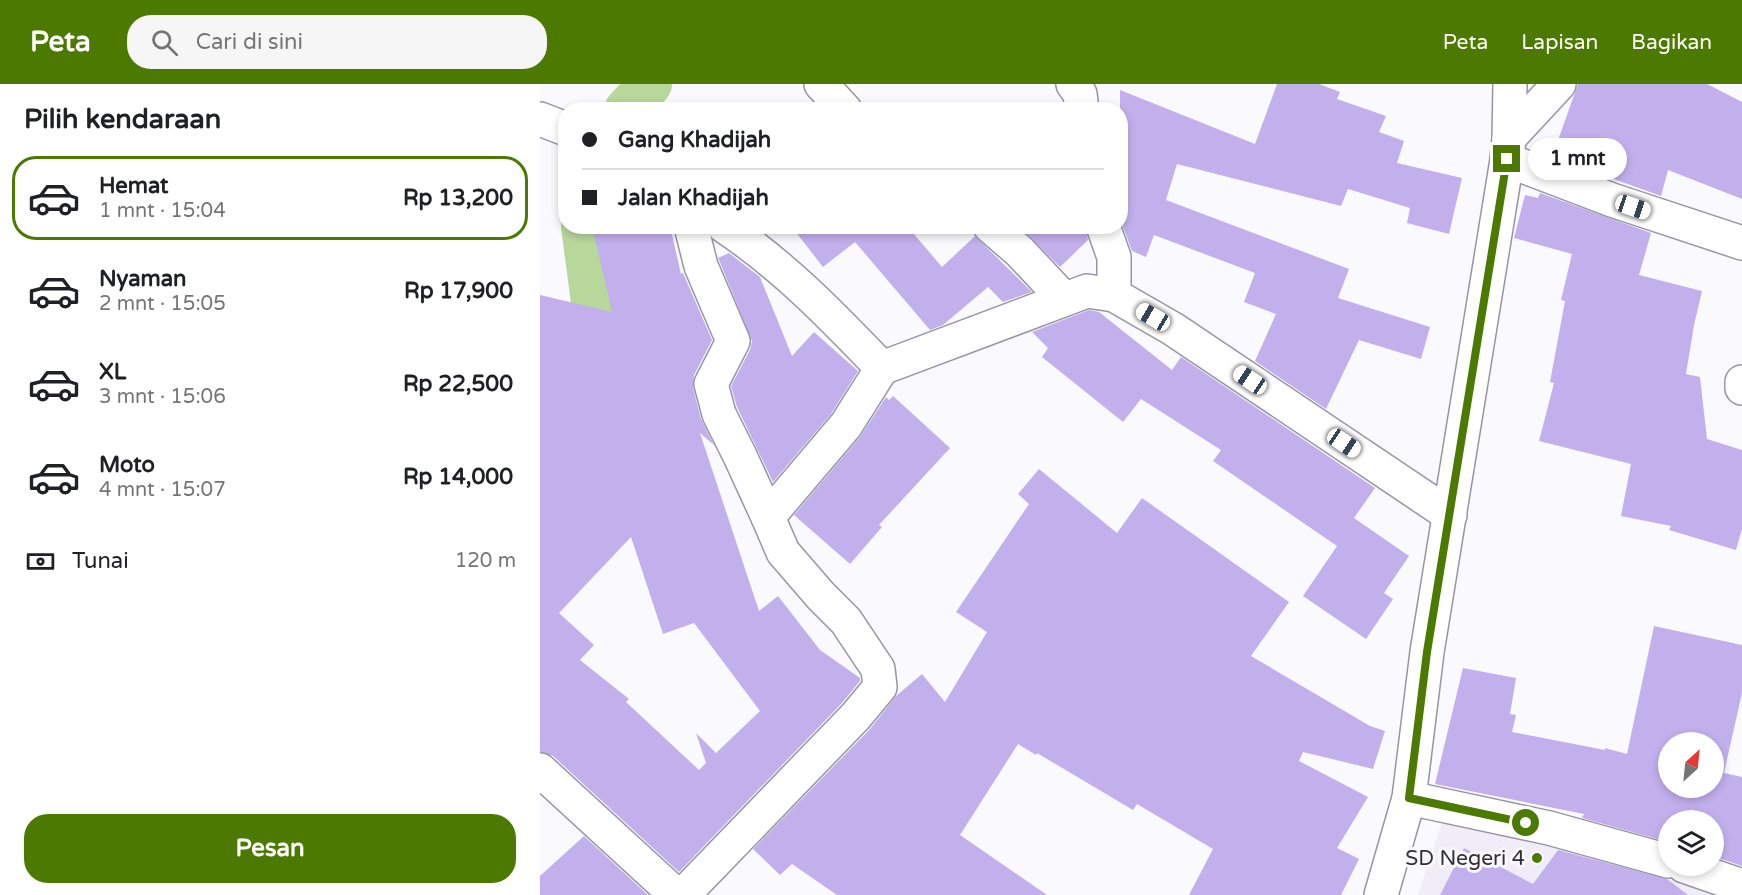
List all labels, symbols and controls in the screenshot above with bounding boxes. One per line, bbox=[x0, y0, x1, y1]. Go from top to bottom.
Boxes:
search box bbox=[127, 15, 547, 69]
text: Peta bbox=[30, 25, 91, 59]
icon: search bbox=[148, 26, 181, 59]
text: Cari di sini bbox=[196, 29, 303, 55]
text: Peta bbox=[1443, 30, 1488, 55]
text: Lapisan bbox=[1521, 30, 1598, 55]
text: Bagikan bbox=[1631, 30, 1712, 55]
text: Pilih kendaraan bbox=[24, 103, 221, 136]
text: Gang Khadijah bbox=[618, 127, 771, 153]
callout: 1 mnt bbox=[1528, 138, 1627, 180]
route end bbox=[1493, 145, 1520, 172]
text: 1 mnt bbox=[1550, 147, 1605, 171]
icon: car bbox=[27, 171, 81, 225]
text: Hemat bbox=[99, 173, 168, 199]
text: Rp 13,200 bbox=[403, 185, 513, 211]
text: Jalan Khadijah bbox=[618, 185, 769, 211]
car bbox=[1613, 193, 1653, 221]
text: 1 mnt · 15:04 bbox=[99, 199, 226, 223]
icon: car bbox=[27, 264, 81, 318]
text: Nyaman bbox=[99, 266, 186, 292]
text: Rp 17,900 bbox=[404, 278, 513, 304]
text: 2 mnt · 15:05 bbox=[99, 292, 226, 316]
car bbox=[1133, 300, 1173, 334]
icon: car bbox=[27, 357, 81, 411]
text: XL bbox=[99, 359, 126, 385]
car bbox=[1230, 362, 1270, 398]
text: Rp 22,500 bbox=[403, 371, 513, 397]
text: 3 mnt · 15:06 bbox=[99, 385, 226, 409]
car bbox=[1324, 425, 1364, 461]
icon: car bbox=[27, 450, 81, 504]
text: Moto bbox=[99, 452, 155, 478]
text: Rp 14,000 bbox=[403, 464, 513, 490]
text: 4 mnt · 15:07 bbox=[99, 478, 226, 502]
icon: cash bbox=[24, 545, 57, 578]
text: Tunai bbox=[72, 548, 129, 574]
text: 120 m bbox=[455, 549, 516, 573]
north arrow bbox=[1658, 732, 1724, 798]
map controls bbox=[1658, 732, 1724, 876]
route start bbox=[1512, 809, 1539, 836]
button: layers bbox=[1658, 810, 1724, 876]
button: Pesan bbox=[24, 814, 516, 883]
place label: SD Negeri 4 bbox=[1405, 846, 1525, 871]
marker: SD Negeri 4 bbox=[1530, 851, 1544, 865]

